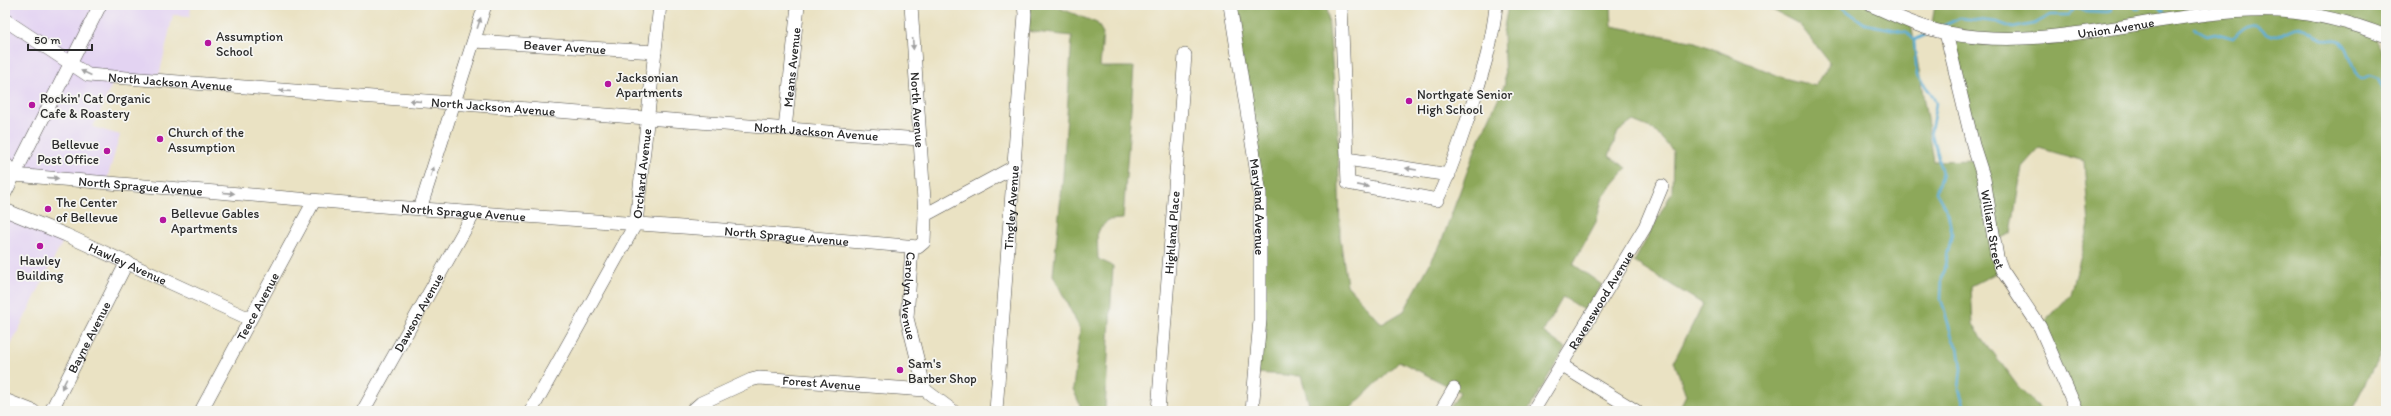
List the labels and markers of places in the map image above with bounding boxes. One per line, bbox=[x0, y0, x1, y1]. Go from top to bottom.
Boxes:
place label: Assumption School bbox=[216, 29, 284, 59]
marker: Assumption School bbox=[203, 38, 213, 48]
place label: Jacksonian Apartments bbox=[616, 70, 683, 100]
marker: Jacksonian Apartments bbox=[603, 79, 613, 89]
place label: Northgate Senior High School bbox=[1417, 87, 1513, 117]
place label: Rockin' Cat Organic Cafe & Roastery bbox=[40, 91, 151, 121]
marker: Northgate Senior High School bbox=[1404, 96, 1414, 106]
marker: Rockin' Cat Organic Cafe & Roastery bbox=[27, 100, 37, 110]
place label: Church of the Assumption bbox=[168, 125, 244, 155]
marker: Church of the Assumption bbox=[155, 134, 165, 144]
place label: Bellevue Post Office bbox=[37, 137, 99, 167]
marker: Bellevue Post Office bbox=[102, 146, 112, 156]
place label: The Center of Bellevue bbox=[56, 195, 118, 225]
marker: The Center of Bellevue bbox=[43, 204, 53, 214]
place label: Bellevue Gables Apartments bbox=[171, 206, 260, 236]
marker: Bellevue Gables Apartments bbox=[158, 215, 168, 225]
marker: Hawley Building bbox=[35, 241, 45, 251]
place label: Hawley Building bbox=[17, 253, 64, 283]
place label: Sam's Barber Shop bbox=[908, 356, 977, 386]
marker: Sam's Barber Shop bbox=[895, 365, 905, 375]

